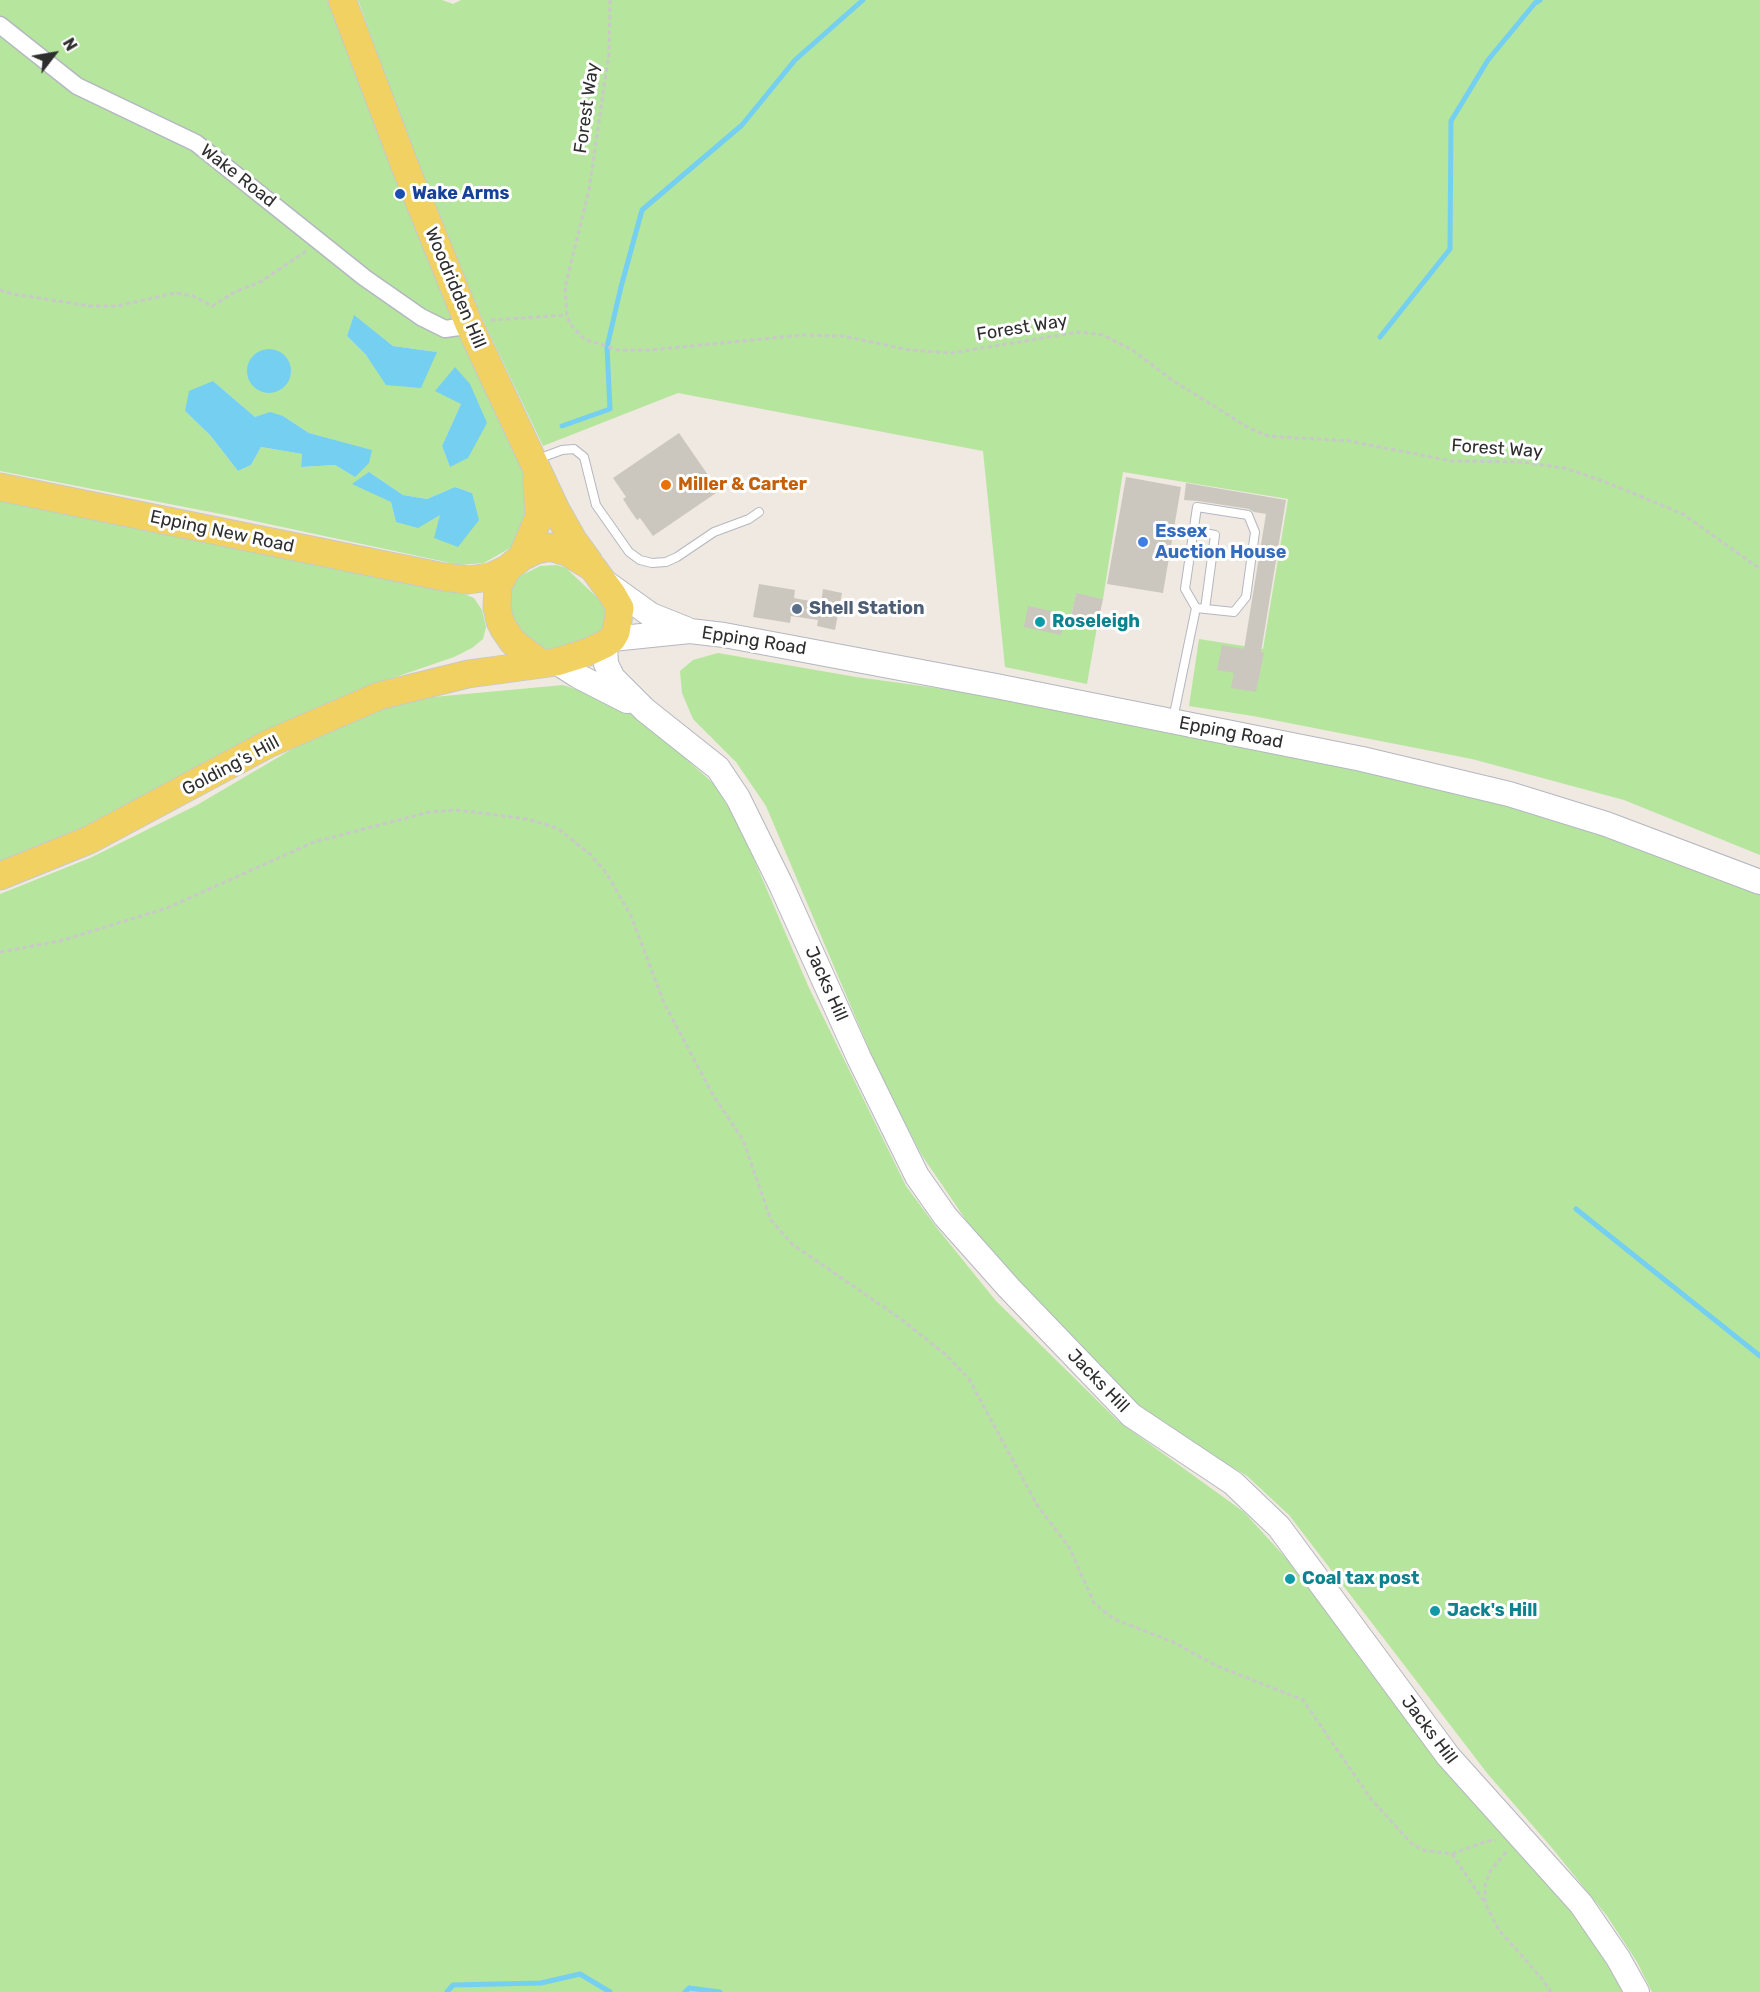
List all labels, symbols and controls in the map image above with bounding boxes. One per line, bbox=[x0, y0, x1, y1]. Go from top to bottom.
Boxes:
north arrow bbox=[24, 24, 84, 84]
text: N bbox=[59, 35, 81, 54]
street label: Forest Way bbox=[570, 61, 604, 155]
street label: Wake Road bbox=[196, 140, 280, 212]
place label: Wake Arms bbox=[412, 183, 509, 205]
marker: Wake Arms bbox=[393, 187, 407, 201]
street label: Woodridden Hill bbox=[420, 224, 490, 352]
street label: Forest Way bbox=[975, 310, 1069, 346]
street label: Forest Way bbox=[1451, 435, 1543, 463]
place label: Miller & Carter bbox=[678, 474, 807, 496]
marker: Miller & Carter bbox=[659, 478, 673, 492]
street label: Epping New Road bbox=[148, 506, 296, 558]
place label: Essex Auction House bbox=[1155, 521, 1286, 564]
marker: Essex Auction House bbox=[1136, 535, 1150, 549]
place label: Shell Station bbox=[809, 598, 924, 620]
marker: Shell Station bbox=[790, 602, 804, 616]
place label: Roseleigh bbox=[1052, 611, 1140, 633]
marker: Roseleigh bbox=[1033, 615, 1047, 629]
street label: Epping Road bbox=[700, 622, 808, 660]
street label: Epping Road bbox=[1177, 712, 1285, 754]
street label: Golding's Hill bbox=[179, 731, 283, 801]
street label: Jacks Hill bbox=[800, 943, 852, 1025]
street label: Jacks Hill bbox=[1062, 1345, 1134, 1417]
place label: Coal tax post bbox=[1302, 1568, 1419, 1590]
marker: Coal tax post bbox=[1283, 1572, 1297, 1586]
place label: Jack's Hill bbox=[1447, 1600, 1538, 1622]
marker: Jack's Hill bbox=[1428, 1604, 1442, 1618]
street label: Jacks Hill bbox=[1396, 1692, 1462, 1768]

